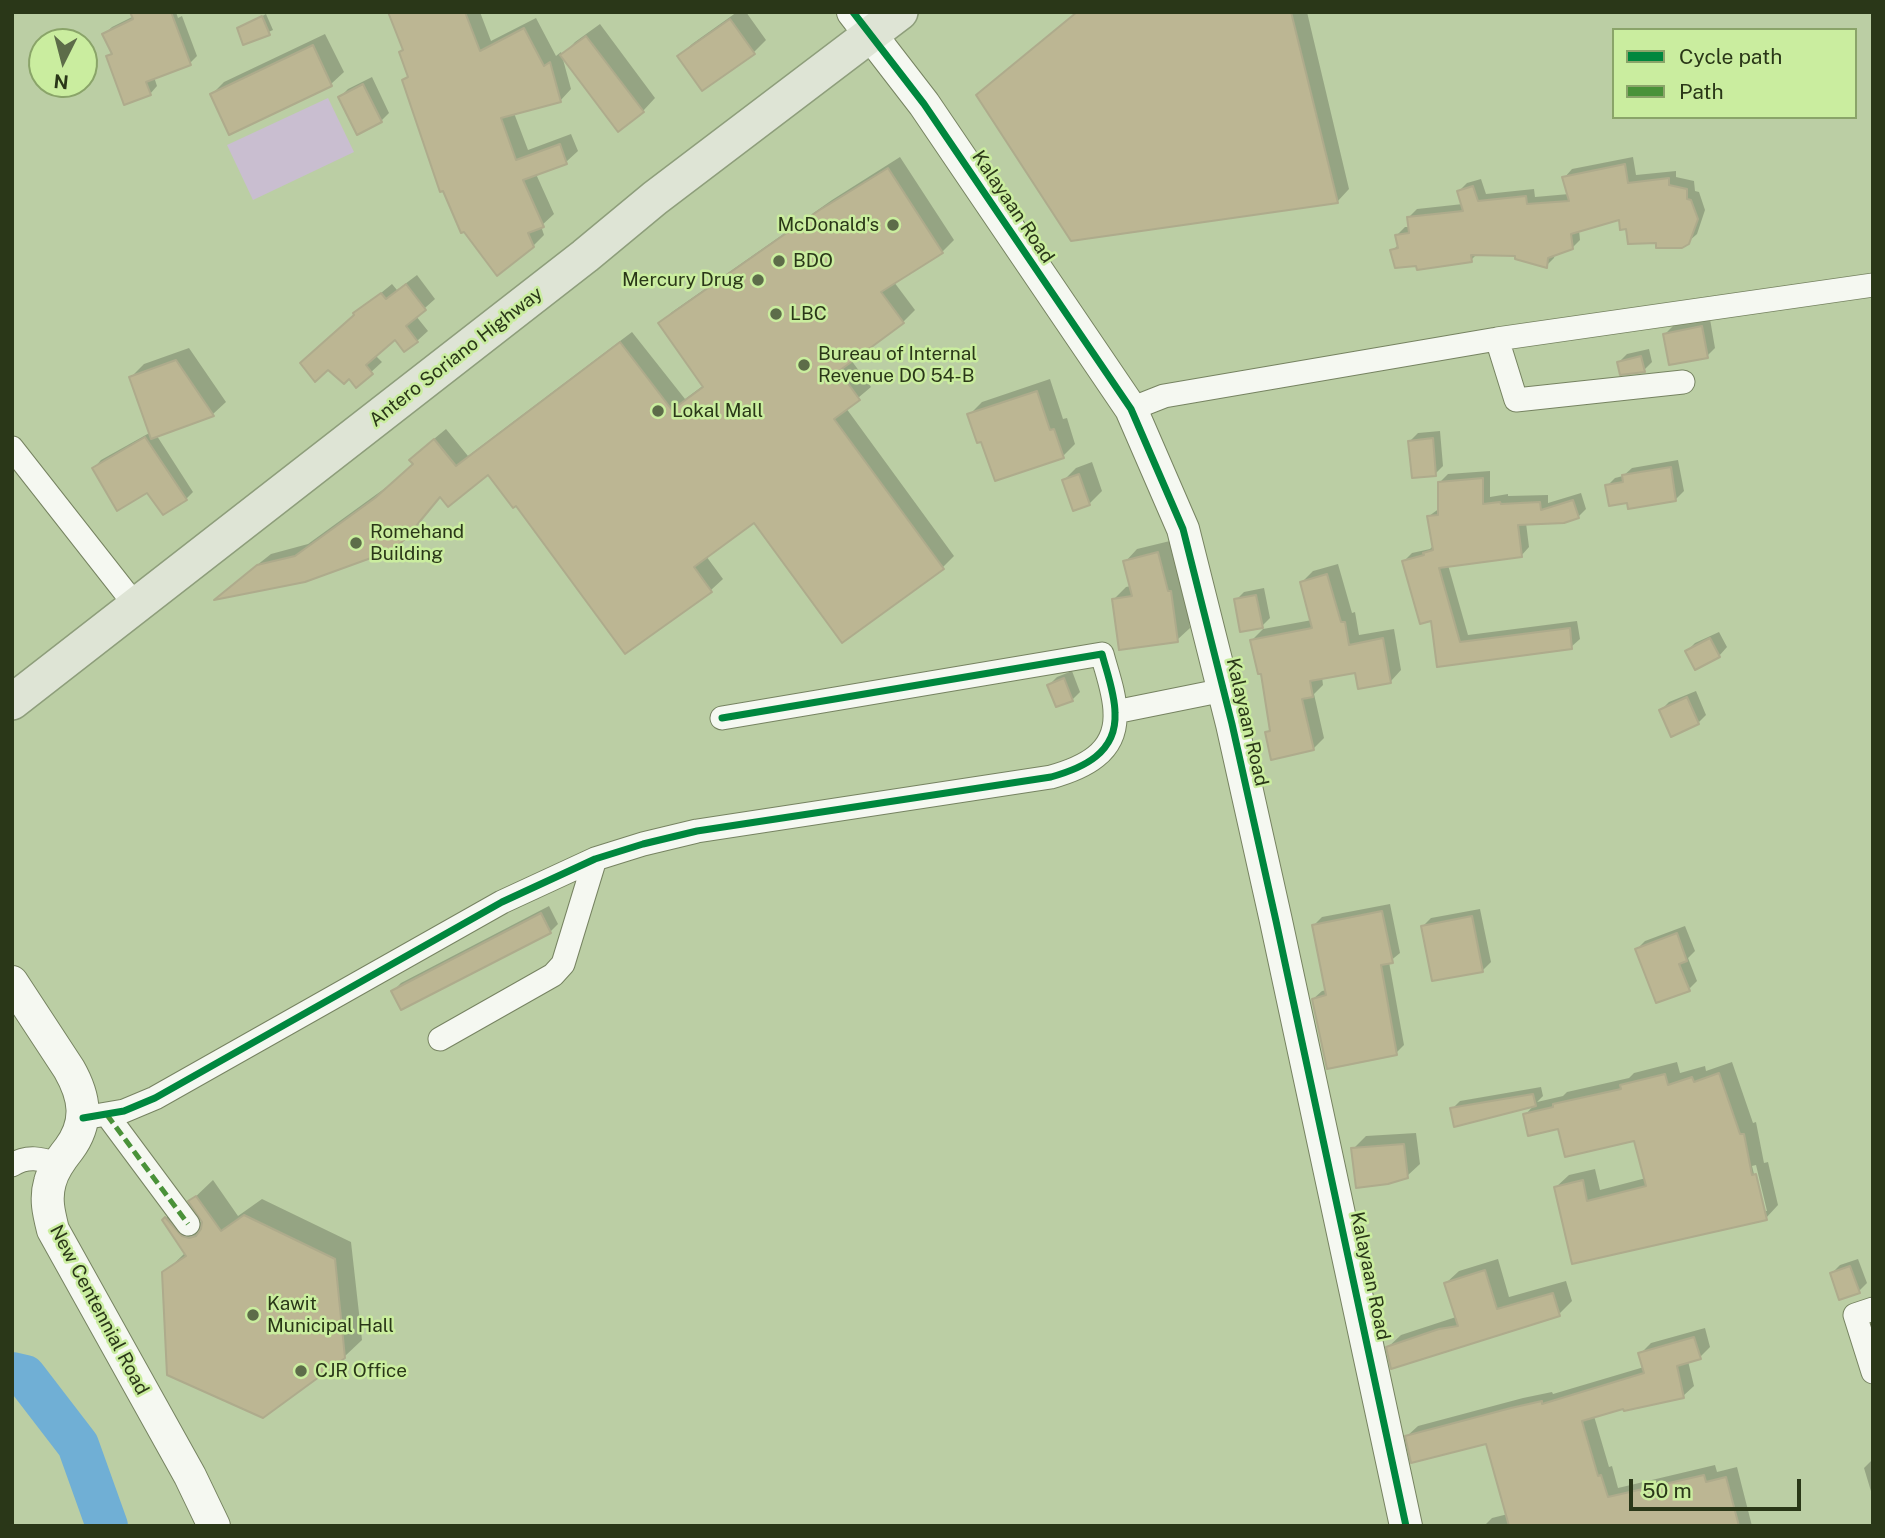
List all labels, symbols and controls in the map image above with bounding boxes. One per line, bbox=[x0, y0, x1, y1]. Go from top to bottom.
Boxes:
north arrow bbox=[28, 28, 98, 98]
legend bbox=[1612, 28, 1857, 119]
text: Cycle path bbox=[1679, 44, 1782, 69]
text: N bbox=[52, 70, 70, 94]
text: Path bbox=[1679, 79, 1724, 104]
street label: Kalayaan Road bbox=[967, 146, 1059, 268]
place label: McDonald's bbox=[777, 214, 879, 236]
marker: McDonald's bbox=[885, 217, 901, 233]
place label: BDO bbox=[793, 250, 833, 272]
marker: BDO bbox=[771, 253, 787, 269]
place label: Mercury Drug bbox=[622, 269, 744, 291]
marker: Mercury Drug bbox=[750, 272, 766, 288]
street label: Antero Soriano Highway bbox=[365, 282, 547, 432]
place label: LBC bbox=[790, 303, 827, 325]
marker: LBC bbox=[768, 306, 784, 322]
place label: Bureau of Internal Revenue DO 54-B bbox=[818, 343, 977, 387]
marker: Bureau of Internal Revenue DO 54-B bbox=[796, 357, 812, 373]
place label: Lokal Mall bbox=[672, 400, 763, 422]
marker: Lokal Mall bbox=[650, 403, 666, 419]
place label: Romehand Building bbox=[370, 521, 464, 565]
marker: Romehand Building bbox=[348, 535, 364, 551]
street label: Kalayaan Road bbox=[1221, 656, 1273, 788]
street label: Kalayaan Road bbox=[1345, 1210, 1395, 1342]
street label: New Centennial Road bbox=[45, 1221, 153, 1399]
place label: Kawit Municipal Hall bbox=[267, 1293, 394, 1337]
marker: Kawit Municipal Hall bbox=[245, 1307, 261, 1323]
place label: CJR Office bbox=[315, 1360, 407, 1382]
marker: CJR Office bbox=[293, 1363, 309, 1379]
scale bar bbox=[1633, 1464, 1804, 1508]
text: 50 m bbox=[1642, 1478, 1692, 1503]

